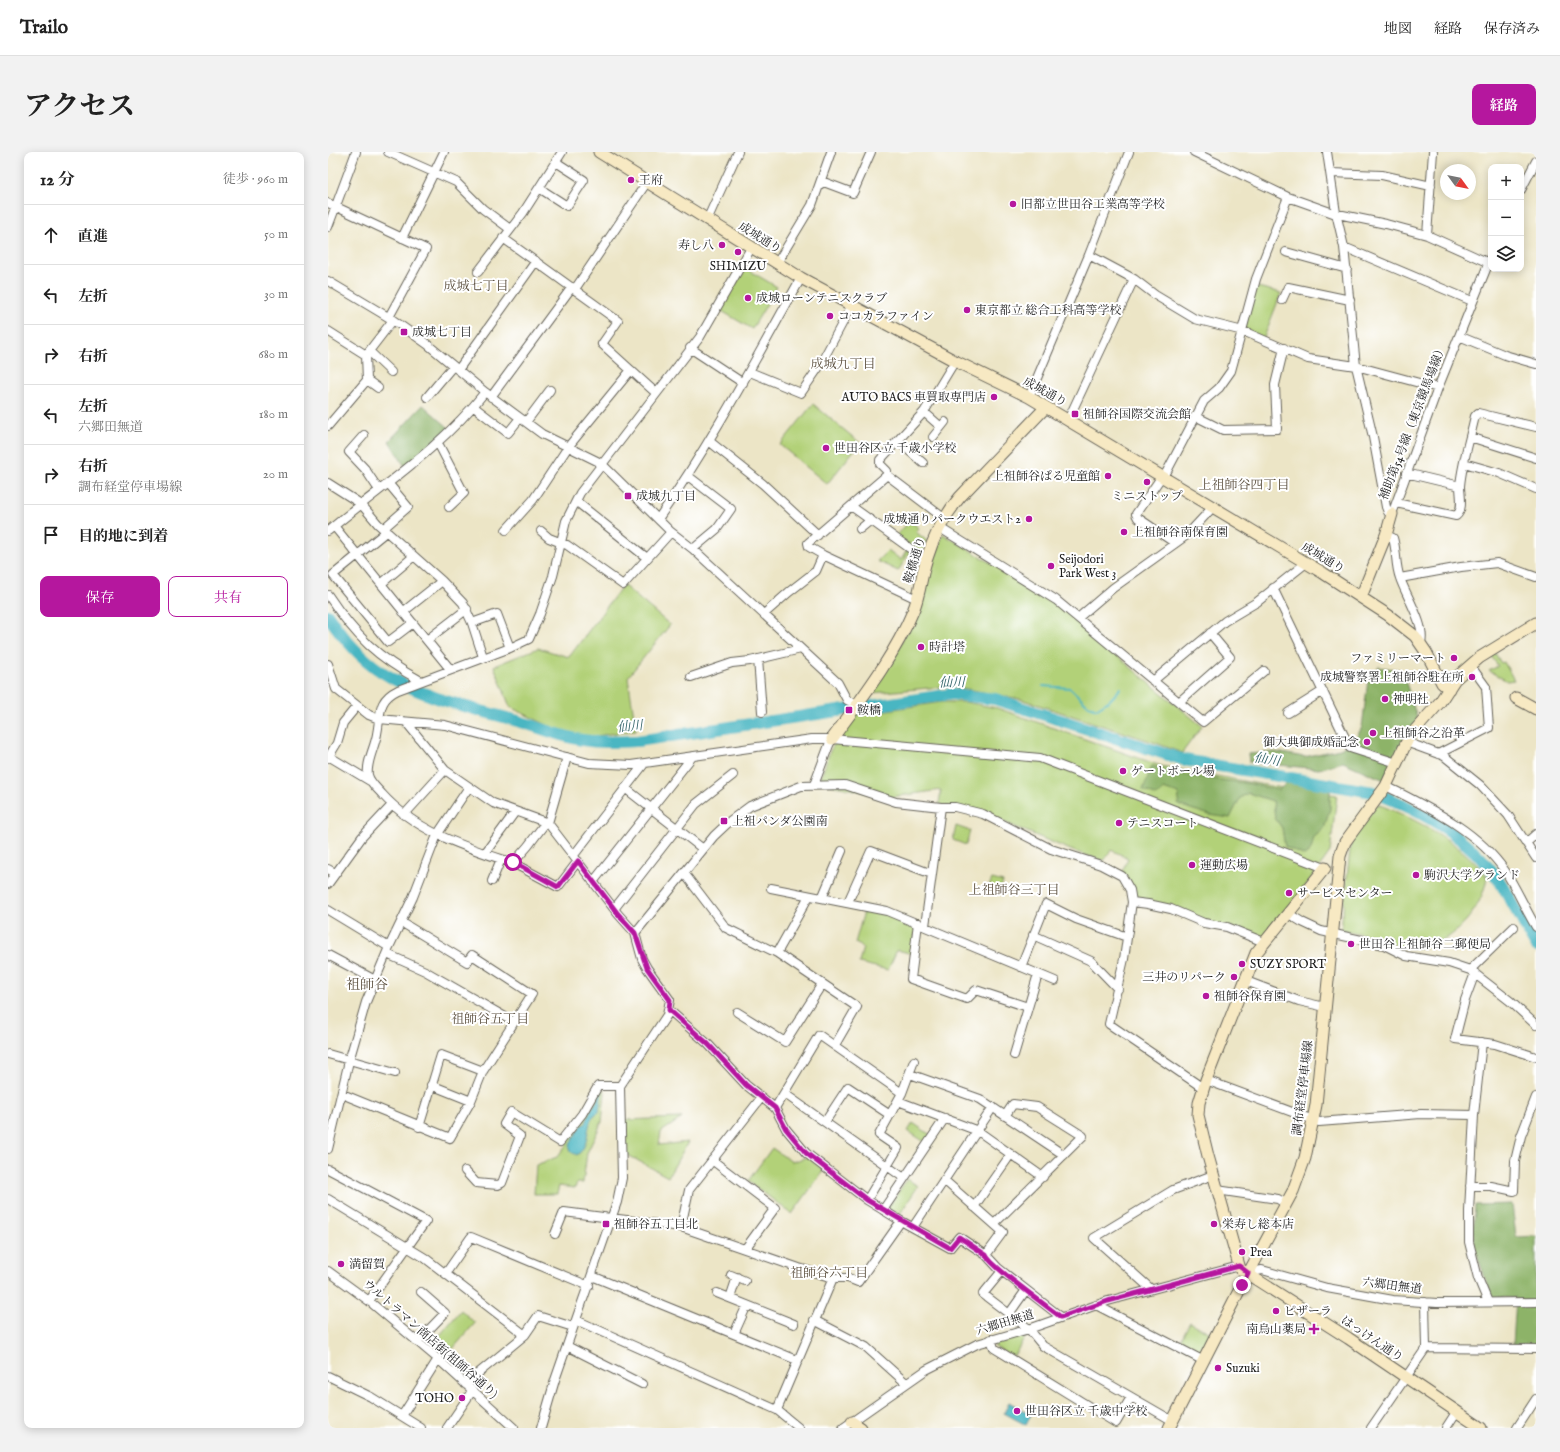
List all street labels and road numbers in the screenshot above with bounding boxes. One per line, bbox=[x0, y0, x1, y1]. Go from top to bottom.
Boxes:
street label: 成城通り bbox=[736, 219, 784, 257]
street label: 補助第54号線（東京競馬場線） bbox=[1376, 342, 1450, 502]
street label: 成城通り bbox=[1020, 374, 1070, 410]
street label: 鞍橋通り bbox=[901, 535, 929, 585]
street label: 成城通り bbox=[1299, 539, 1347, 577]
street label: 調布経堂停車場線 bbox=[1290, 1039, 1316, 1137]
street label: 六郷田無道 bbox=[1361, 1275, 1423, 1297]
street label: ウルトラマン商店街(祖師谷通り) bbox=[360, 1276, 500, 1402]
street label: 六郷田無道 bbox=[974, 1307, 1036, 1339]
street label: はっけん通り bbox=[1338, 1313, 1406, 1365]

